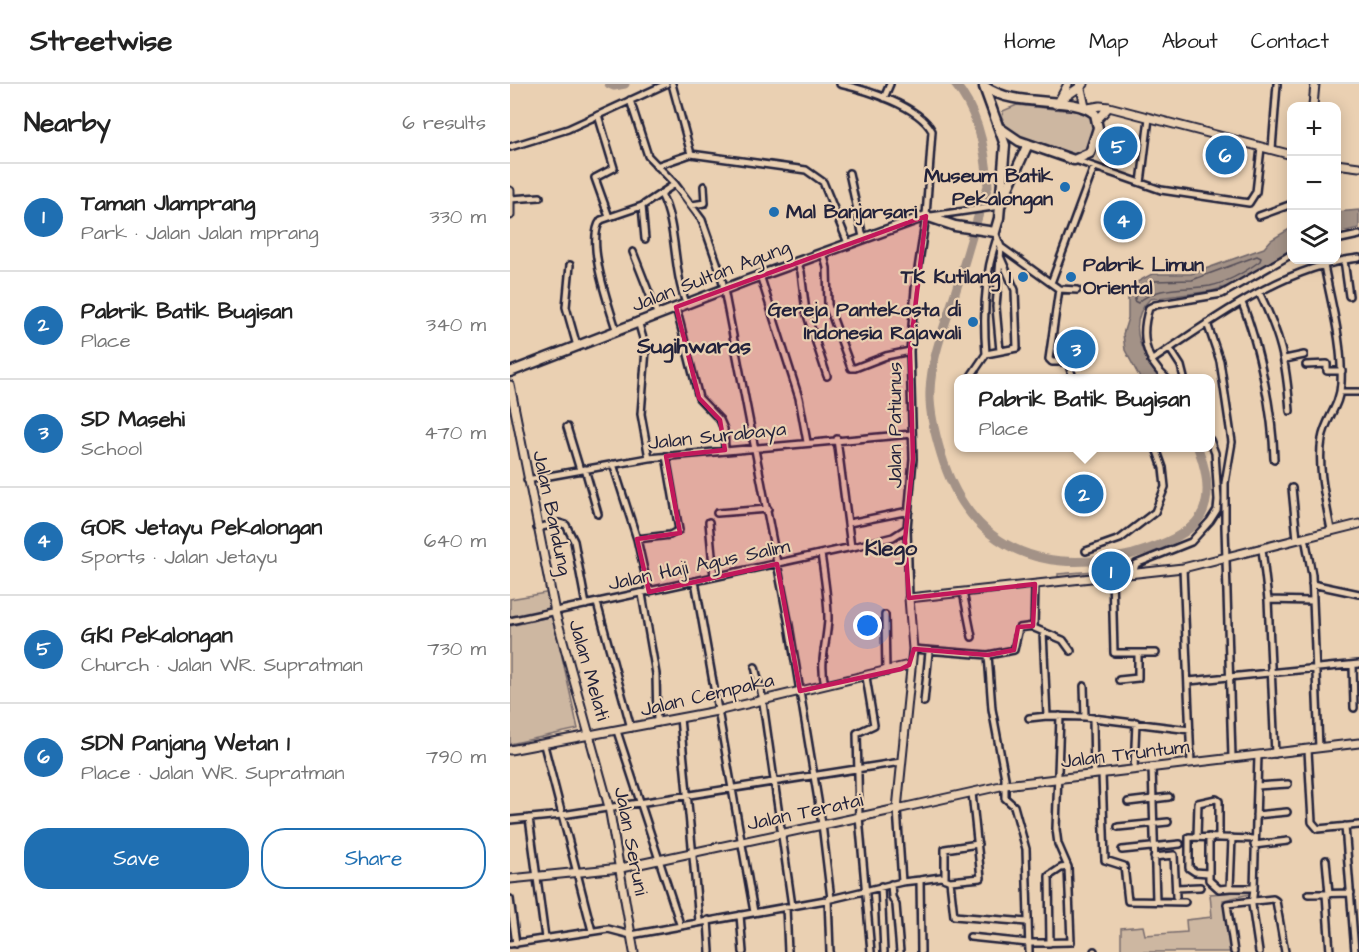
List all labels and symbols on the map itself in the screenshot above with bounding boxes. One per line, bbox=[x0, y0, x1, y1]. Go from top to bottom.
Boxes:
pin: 5 bbox=[1098, 124, 1138, 168]
pin: 6 bbox=[1206, 132, 1244, 178]
place label: Museum Batik Pekalongan bbox=[924, 162, 1054, 214]
marker: Museum Batik Pekalongan bbox=[1058, 180, 1072, 194]
place label: Mal Banjarsari bbox=[786, 198, 918, 226]
pin: 4 bbox=[1104, 198, 1142, 242]
marker: Mal Banjarsari bbox=[767, 205, 781, 219]
street label: Jalan Sultan Agung bbox=[628, 233, 795, 320]
place label: Pabrik Limun Oriental bbox=[1083, 251, 1204, 302]
place label: TK Kutilang 1 bbox=[900, 263, 1011, 292]
marker: TK Kutilang 1 bbox=[1016, 270, 1030, 284]
marker: Pabrik Limun Oriental bbox=[1064, 270, 1078, 284]
place label: Gereja Pantekosta di Indonesia Rajawali bbox=[768, 296, 962, 347]
marker: Gereja Pantekosta di Indonesia Rajawali bbox=[966, 315, 980, 329]
pin: 3 bbox=[1056, 326, 1096, 372]
district label: Sugihwaras bbox=[636, 331, 751, 363]
street label: Jalan Patiunus bbox=[881, 362, 909, 488]
street label: Jalan Surabaya bbox=[646, 415, 788, 458]
street label: Jalan Bandung bbox=[524, 448, 579, 578]
pin: 2 bbox=[1064, 472, 1104, 516]
street label: Jalan Haji Agus Salim bbox=[606, 532, 793, 599]
district label: Klego bbox=[865, 533, 918, 565]
pin: 1 bbox=[1092, 548, 1130, 594]
your location bbox=[853, 611, 882, 640]
street label: Jalan Melati bbox=[561, 616, 617, 724]
street label: Jalan Cempaka bbox=[637, 666, 777, 724]
street label: Jalan Truntum bbox=[1059, 732, 1191, 776]
street label: Jalan Seruni bbox=[607, 784, 655, 898]
street label: Jalan Teratai bbox=[744, 786, 866, 838]

